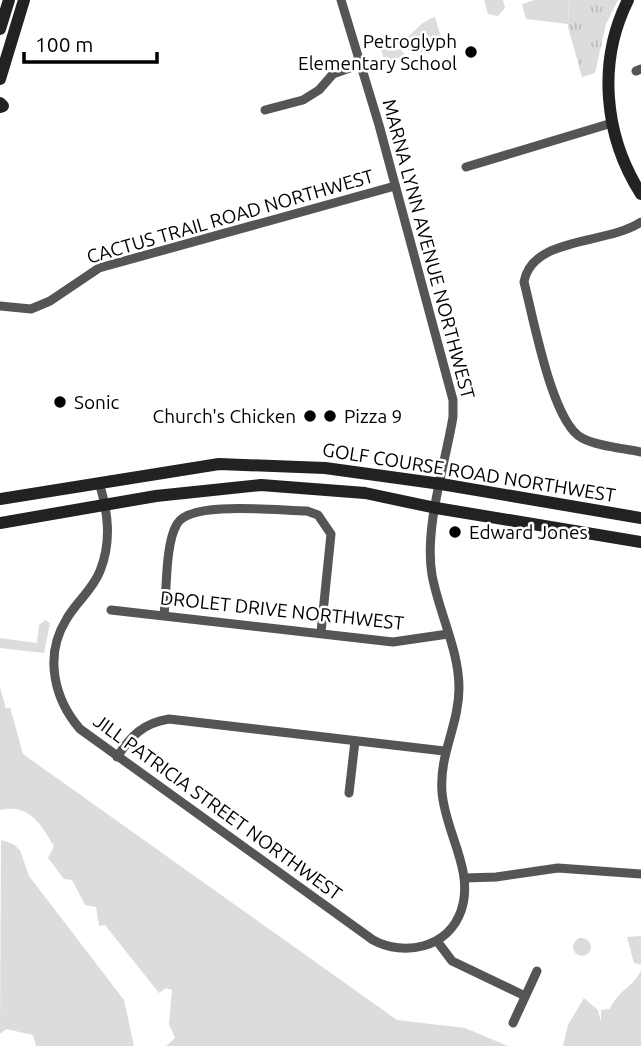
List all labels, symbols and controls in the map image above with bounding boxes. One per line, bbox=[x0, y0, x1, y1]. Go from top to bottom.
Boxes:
scale bar bbox=[24, 21, 158, 65]
place label: Petroglyph Elementary School bbox=[298, 30, 457, 74]
text: 100 m bbox=[35, 32, 93, 56]
marker: Petroglyph Elementary School bbox=[463, 44, 479, 60]
street label: MARNA LYNN AVENUE NORTHWEST bbox=[378, 97, 480, 402]
street label: CACTUS TRAIL ROAD NORTHWEST bbox=[84, 164, 376, 268]
place label: Sonic bbox=[74, 391, 120, 413]
marker: Sonic bbox=[52, 394, 68, 410]
place label: Church's Chicken bbox=[153, 405, 296, 427]
place label: Pizza 9 bbox=[344, 405, 402, 427]
marker: Church's Chicken bbox=[302, 408, 318, 424]
marker: Pizza 9 bbox=[322, 408, 338, 424]
street label: GOLF COURSE ROAD NORTHWEST bbox=[321, 438, 618, 506]
place label: Edward Jones bbox=[469, 521, 588, 543]
marker: Edward Jones bbox=[447, 524, 463, 540]
street label: DROLET DRIVE NORTHWEST bbox=[159, 586, 405, 634]
street label: JILL PATRICIA STREET NORTHWEST bbox=[90, 709, 347, 905]

